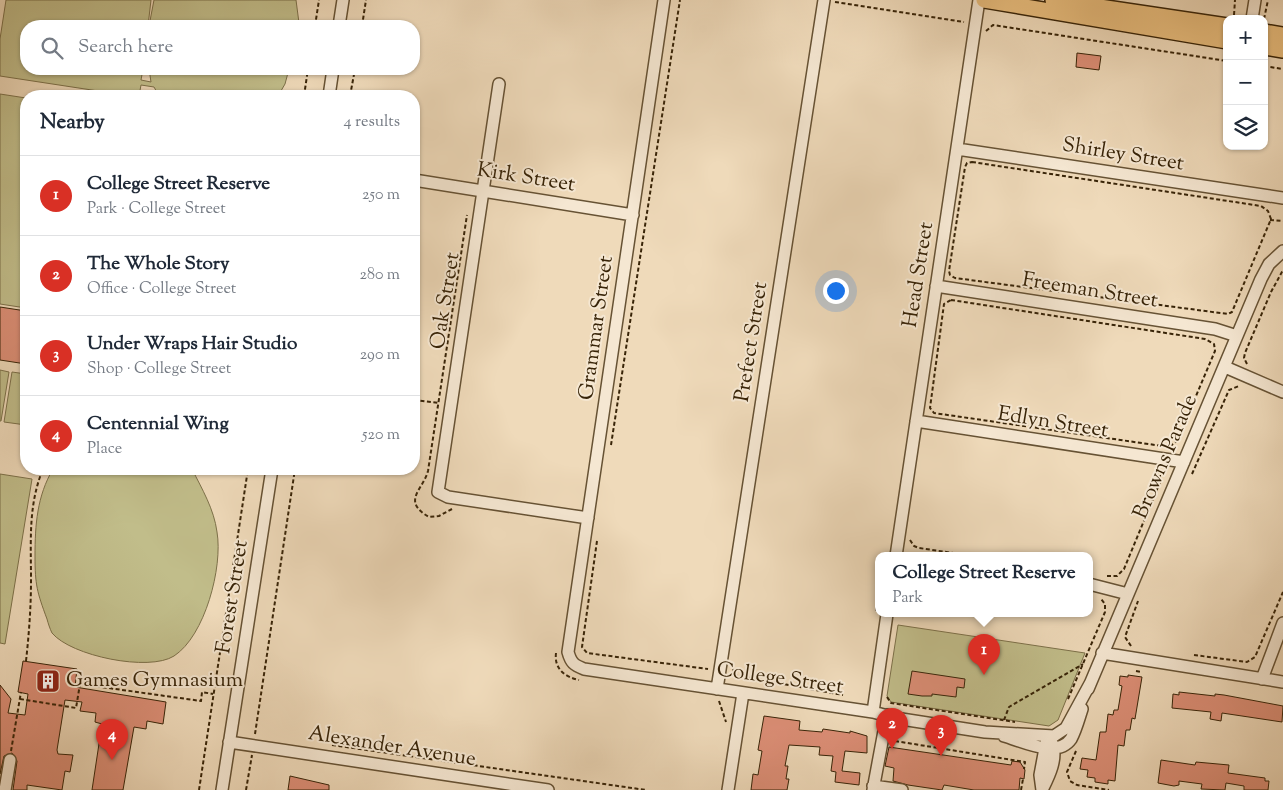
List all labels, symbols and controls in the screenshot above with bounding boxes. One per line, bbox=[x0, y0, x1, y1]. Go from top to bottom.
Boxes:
map controls bbox=[1223, 15, 1268, 150]
button: + bbox=[1223, 15, 1268, 60]
search box bbox=[20, 20, 420, 75]
icon: search bbox=[38, 34, 66, 62]
text: Search here bbox=[78, 34, 173, 61]
button: − bbox=[1223, 60, 1268, 105]
button: layers bbox=[1223, 105, 1268, 150]
text: Nearby bbox=[40, 108, 105, 138]
text: 4 results bbox=[344, 111, 400, 134]
street label: Shirley Street bbox=[1060, 131, 1186, 179]
street label: Kirk Street bbox=[475, 155, 577, 201]
text: College Street Reserve bbox=[87, 171, 270, 198]
text: 1 bbox=[53, 184, 59, 207]
text: 250 m bbox=[362, 184, 400, 207]
text: Park · College Street bbox=[87, 198, 226, 221]
street label: Head Street bbox=[896, 220, 942, 330]
street label: Oak Street bbox=[424, 250, 468, 352]
text: The Whole Story bbox=[87, 251, 229, 278]
street label: Grammar Street bbox=[572, 254, 622, 402]
text: 2 bbox=[52, 264, 60, 287]
text: 280 m bbox=[359, 264, 400, 287]
street label: Freeman Street bbox=[1020, 265, 1160, 317]
text: Office · College Street bbox=[87, 278, 236, 301]
your location bbox=[823, 278, 849, 304]
street label: Prefect Street bbox=[728, 280, 776, 404]
text: Under Wraps Hair Studio bbox=[87, 331, 297, 358]
text: 3 bbox=[53, 344, 59, 367]
text: 290 m bbox=[360, 344, 400, 367]
text: Shop · College Street bbox=[87, 358, 231, 381]
street label: Browns Parade bbox=[1126, 390, 1206, 524]
street label: Edlyn Street bbox=[995, 399, 1111, 447]
text: Centennial Wing bbox=[87, 411, 229, 438]
text: 4 bbox=[52, 424, 60, 447]
text: 520 m bbox=[362, 424, 400, 447]
text: Place bbox=[87, 438, 122, 461]
street label: Forest Street bbox=[209, 538, 257, 656]
popup bbox=[875, 552, 1093, 617]
text: College Street Reserve bbox=[892, 560, 1076, 587]
text: Park bbox=[892, 587, 923, 610]
pin: 1 bbox=[968, 634, 1000, 675]
street label: College Street bbox=[715, 655, 845, 703]
place label: Games Gymnasium bbox=[66, 666, 243, 696]
building icon: Games Gymnasium bbox=[35, 668, 61, 694]
pin: 2 bbox=[876, 708, 908, 749]
pin: 3 bbox=[925, 715, 957, 756]
pin: 4 bbox=[96, 719, 128, 760]
street label: Alexander Avenue bbox=[306, 719, 478, 775]

